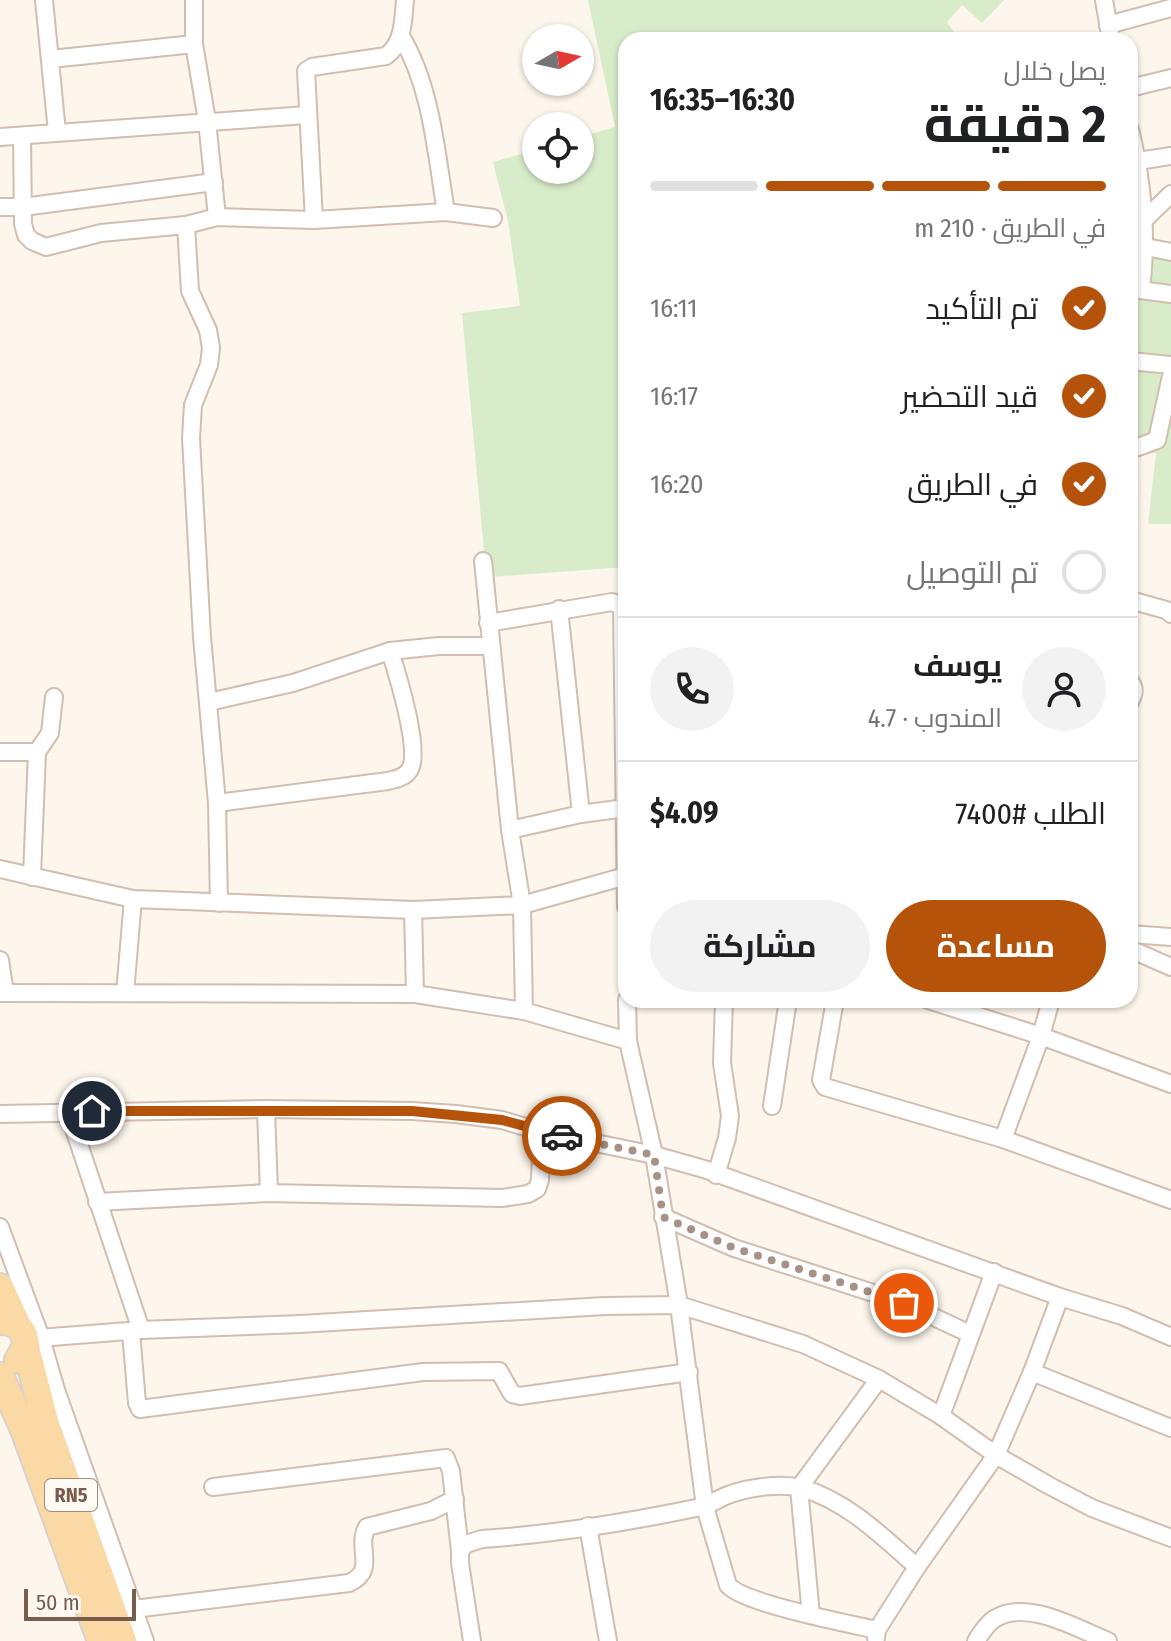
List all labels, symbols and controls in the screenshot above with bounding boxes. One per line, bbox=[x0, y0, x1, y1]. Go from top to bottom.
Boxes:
north arrow bbox=[522, 24, 594, 96]
map controls bbox=[522, 24, 594, 184]
text: يصل خلال bbox=[1003, 56, 1106, 87]
text: 16:30–16:35 bbox=[650, 82, 795, 118]
text: 2 دقيقة bbox=[924, 93, 1106, 156]
button: locate bbox=[522, 112, 594, 184]
text: في الطريق · 210 m bbox=[914, 213, 1106, 244]
icon: check bbox=[1062, 286, 1106, 330]
text: تم التأكيد bbox=[926, 291, 1038, 327]
text: 16:11 bbox=[650, 293, 697, 324]
icon: check bbox=[1062, 374, 1106, 418]
text: قيد التحضير bbox=[901, 379, 1038, 415]
text: 16:17 bbox=[650, 381, 698, 412]
icon: check bbox=[1062, 462, 1106, 506]
text: في الطريق bbox=[907, 467, 1038, 503]
text: 16:20 bbox=[650, 469, 704, 500]
text: تم التوصيل bbox=[906, 555, 1038, 591]
button: phone bbox=[650, 647, 734, 731]
button: person bbox=[1022, 647, 1106, 731]
text: يوسف bbox=[913, 648, 1002, 684]
text: المندوب · 4.7 bbox=[868, 703, 1002, 734]
text: $4.09 bbox=[650, 795, 718, 831]
text: الطلب #7400 bbox=[955, 796, 1106, 832]
button: مشاركة bbox=[650, 900, 870, 992]
button: مساعدة bbox=[886, 900, 1106, 992]
pin bbox=[58, 1077, 126, 1145]
icon: home bbox=[70, 1089, 114, 1133]
courier bbox=[522, 1096, 602, 1176]
icon: car bbox=[540, 1114, 584, 1158]
pin bbox=[870, 1269, 938, 1337]
icon: bag bbox=[882, 1281, 926, 1325]
road number: RN5 bbox=[45, 1479, 97, 1511]
scale bar bbox=[24, 1585, 136, 1621]
text: 50 m bbox=[36, 1589, 80, 1616]

